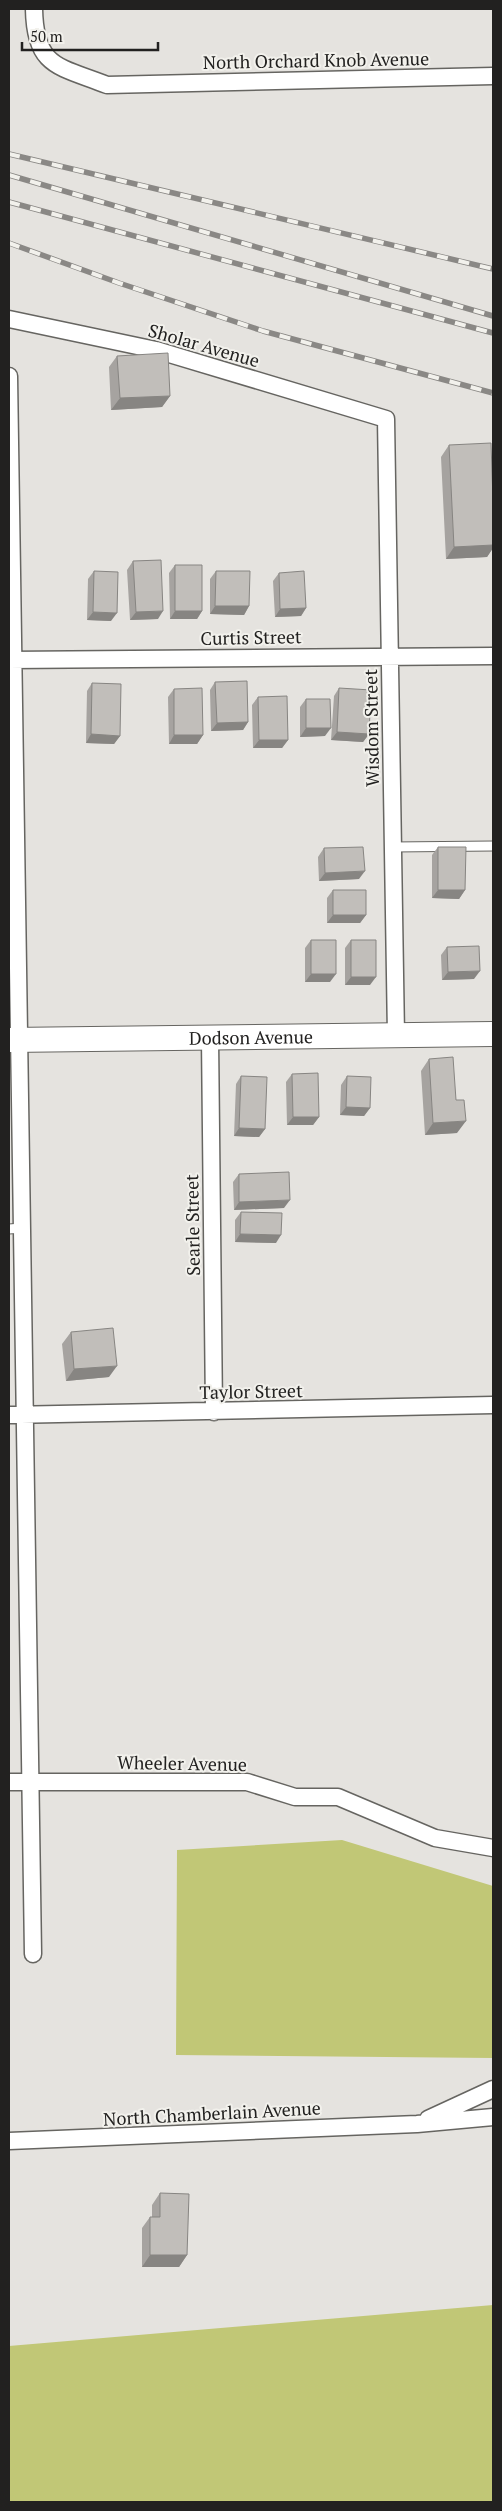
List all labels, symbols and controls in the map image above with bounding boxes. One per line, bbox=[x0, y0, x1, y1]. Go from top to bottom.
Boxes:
scale bar bbox=[22, 20, 159, 52]
text: 50 m bbox=[30, 26, 63, 46]
street label: North Orchard Knob Avenue bbox=[203, 46, 429, 74]
street label: Sholar Avenue bbox=[146, 318, 262, 372]
street label: Curtis Street bbox=[200, 624, 302, 650]
street label: Wisdom Street bbox=[358, 669, 384, 787]
street label: Dodson Avenue bbox=[189, 1024, 313, 1050]
street label: Searle Street bbox=[179, 1174, 205, 1276]
street label: Taylor Street bbox=[199, 1378, 303, 1404]
street label: Wheeler Avenue bbox=[117, 1750, 247, 1776]
street label: North Chamberlain Avenue bbox=[103, 2095, 321, 2131]

